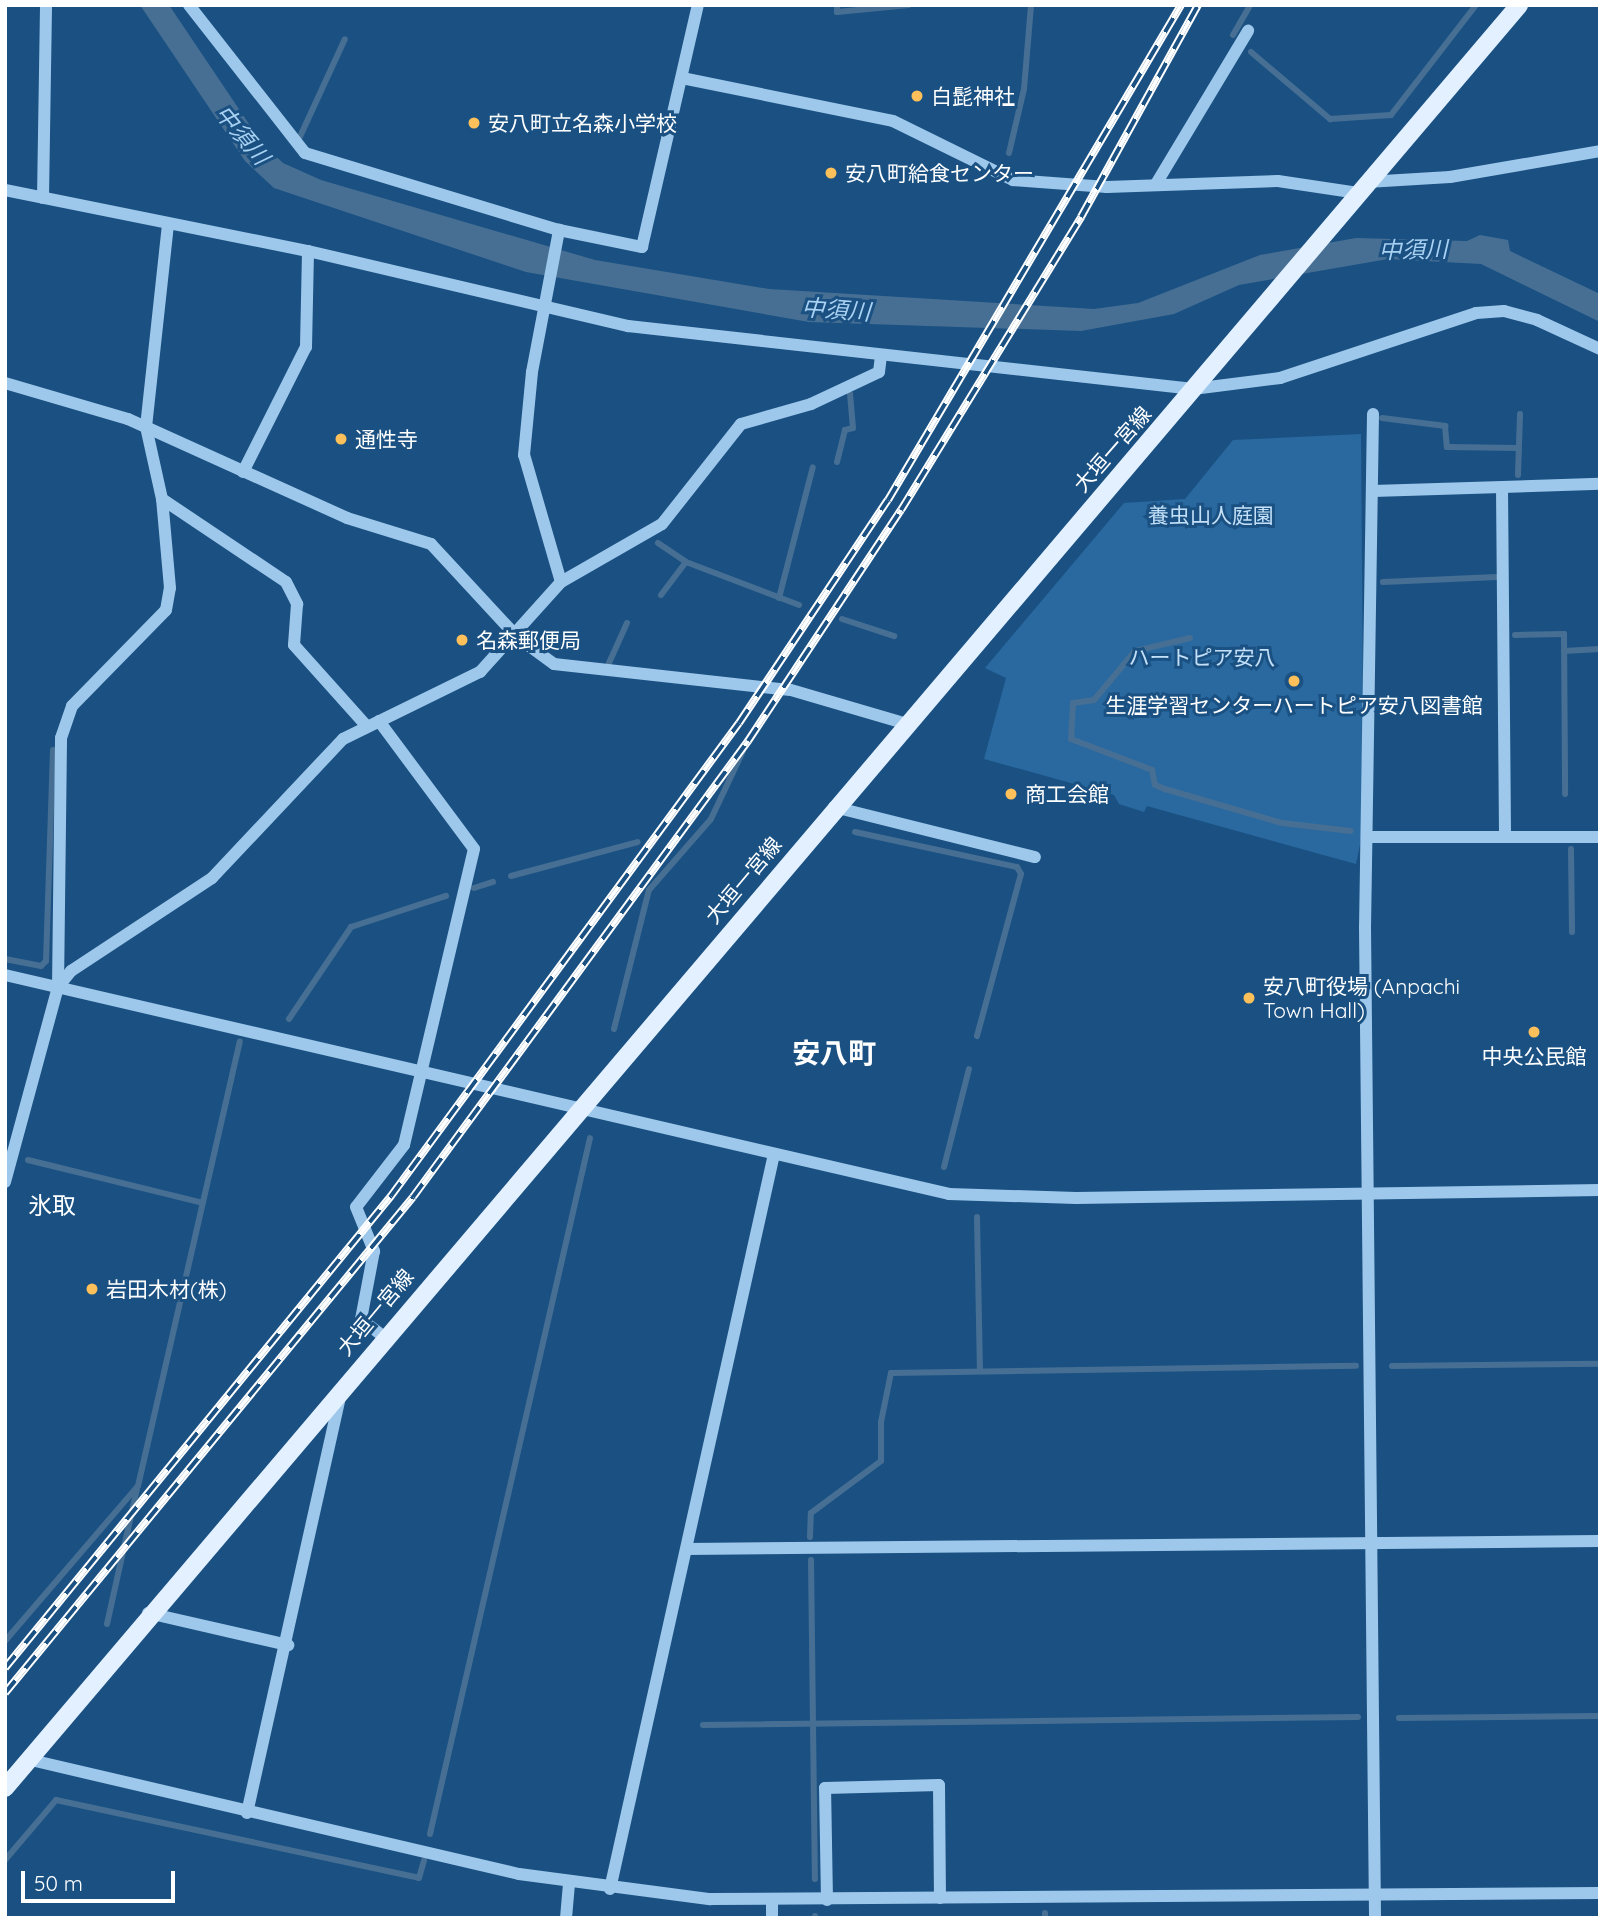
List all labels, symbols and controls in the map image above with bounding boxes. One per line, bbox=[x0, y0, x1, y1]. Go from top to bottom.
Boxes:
place label: 白髭神社 bbox=[931, 83, 1015, 109]
marker: 白髭神社 bbox=[909, 88, 925, 104]
water label: 中須川 bbox=[209, 100, 275, 170]
place label: 安八町立名森小学校 bbox=[488, 110, 677, 136]
marker: 安八町立名森小学校 bbox=[466, 115, 482, 131]
place label: 安八町給食センター bbox=[845, 160, 1034, 186]
marker: 安八町給食センター bbox=[823, 165, 839, 181]
water label: 中須川 bbox=[1378, 236, 1448, 264]
water label: 中須川 bbox=[801, 294, 871, 326]
street label: 大垣一宮線 bbox=[1068, 401, 1156, 497]
place label: 通性寺 bbox=[355, 426, 418, 452]
marker: 通性寺 bbox=[333, 431, 349, 447]
park label: 養虫山人庭園 bbox=[1148, 502, 1274, 528]
place label: 名森郵便局 bbox=[476, 627, 581, 653]
marker: 名森郵便局 bbox=[454, 632, 470, 648]
park label: ハートピア安八 bbox=[1129, 644, 1275, 670]
marker: 生涯学習センターハートピア安八図書館 bbox=[1286, 673, 1302, 689]
place label: 生涯学習センターハートピア安八図書館 bbox=[1105, 692, 1483, 718]
place label: 商工会館 bbox=[1025, 781, 1109, 807]
marker: 商工会館 bbox=[1003, 786, 1019, 802]
street label: 大垣一宮線 bbox=[700, 832, 786, 928]
place label: 安八町役場 (Anpachi Town Hall) bbox=[1263, 973, 1460, 1023]
marker: 安八町役場 (Anpachi Town Hall) bbox=[1241, 990, 1257, 1006]
marker: 中央公民館 bbox=[1526, 1024, 1542, 1040]
district label: 安八町 bbox=[792, 1036, 876, 1070]
place label: 中央公民館 bbox=[1482, 1043, 1586, 1069]
district label: 氷取 bbox=[28, 1192, 76, 1220]
street label: 大垣一宮線 bbox=[332, 1264, 418, 1360]
place label: 岩田木材(株) bbox=[106, 1276, 227, 1302]
marker: 岩田木材(株) bbox=[84, 1281, 100, 1297]
scale bar bbox=[24, 1856, 178, 1900]
text: 50 m bbox=[34, 1870, 83, 1896]

